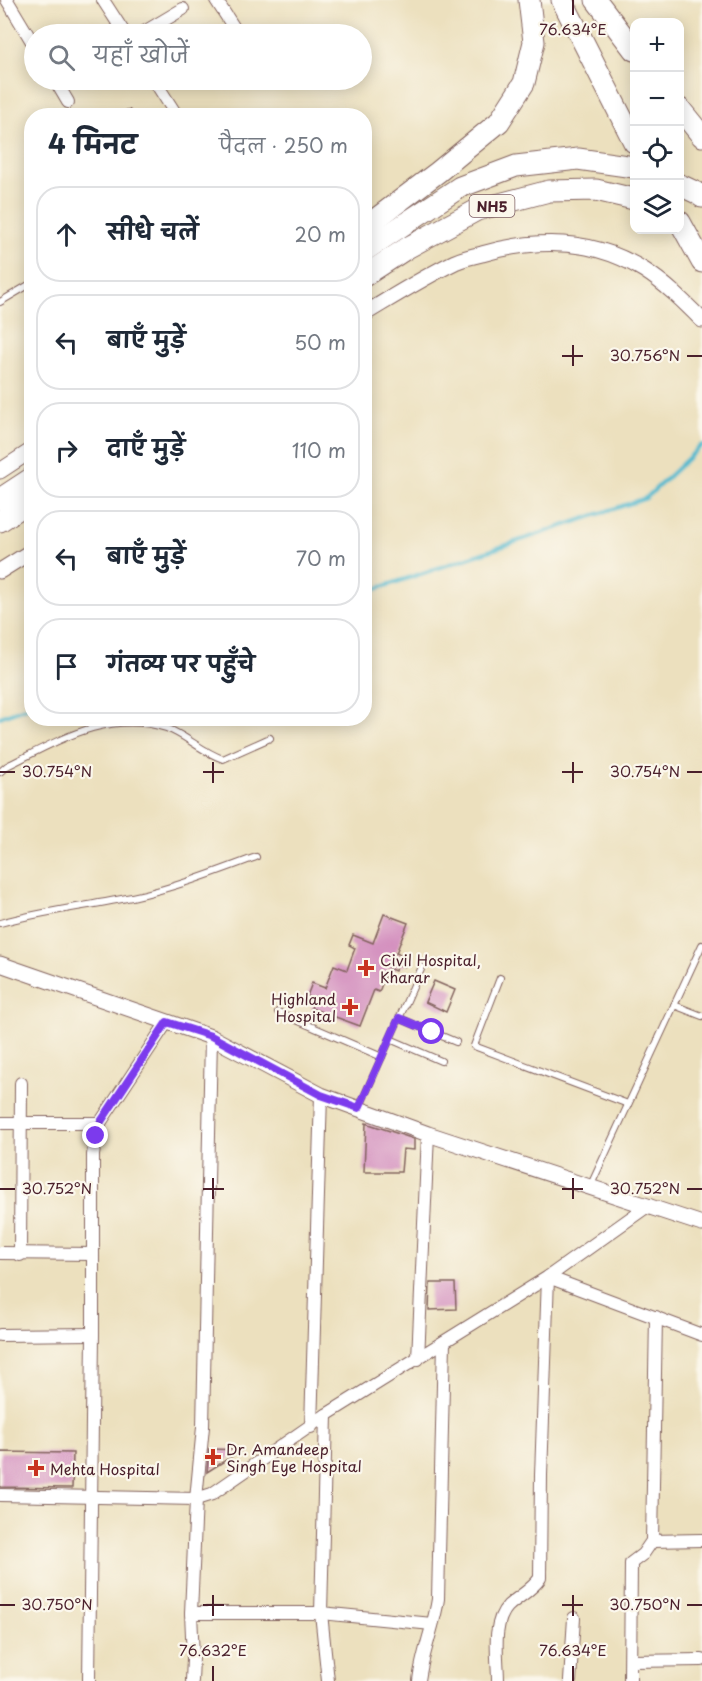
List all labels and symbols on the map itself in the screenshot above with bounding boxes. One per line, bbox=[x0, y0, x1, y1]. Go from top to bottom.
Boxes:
text: 76.634°E bbox=[539, 17, 607, 40]
road number: NH5 bbox=[470, 195, 514, 217]
text: 30.756°N bbox=[610, 343, 680, 366]
text: 30.754°N bbox=[22, 759, 92, 782]
text: 30.754°N bbox=[610, 759, 680, 782]
place label: Civil Hospital, Kharar bbox=[380, 948, 481, 988]
marker: Civil Hospital, Kharar bbox=[357, 959, 375, 977]
place label: Highland Hospital bbox=[271, 987, 336, 1027]
marker: Highland Hospital bbox=[341, 998, 359, 1016]
route start bbox=[418, 1018, 444, 1044]
route end bbox=[82, 1122, 108, 1148]
text: 30.752°N bbox=[22, 1176, 92, 1199]
text: 30.752°N bbox=[610, 1176, 680, 1199]
place label: Dr. Amandeep Singh Eye Hospital bbox=[226, 1437, 362, 1477]
marker: Dr. Amandeep Singh Eye Hospital bbox=[204, 1448, 222, 1466]
place label: Mehta Hospital bbox=[50, 1457, 160, 1480]
marker: Mehta Hospital bbox=[27, 1459, 45, 1477]
text: 30.750°N bbox=[21, 1592, 93, 1615]
text: 30.750°N bbox=[609, 1592, 681, 1615]
text: 76.632°E bbox=[179, 1638, 247, 1661]
text: 76.634°E bbox=[539, 1638, 607, 1661]

